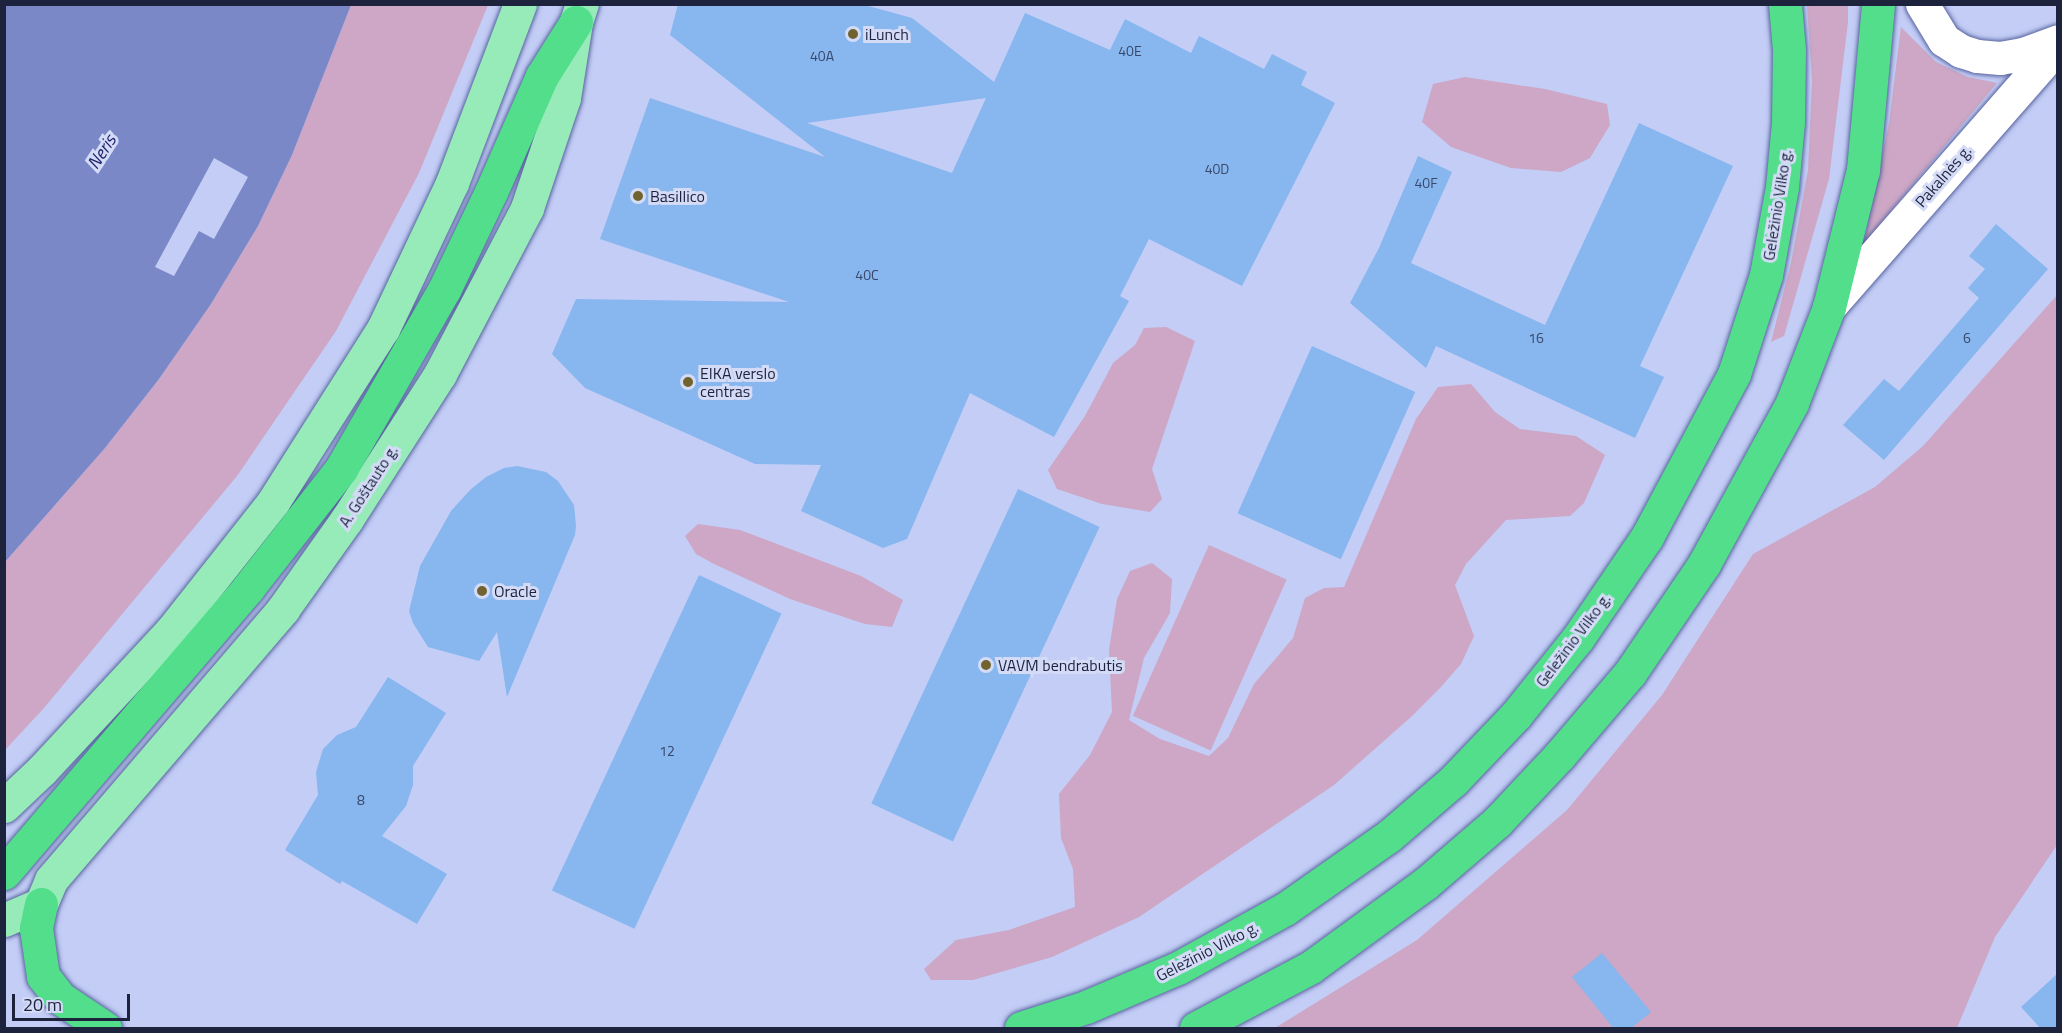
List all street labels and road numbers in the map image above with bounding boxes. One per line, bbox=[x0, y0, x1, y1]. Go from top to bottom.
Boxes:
street label: Pakalnės g. bbox=[1911, 141, 1975, 211]
street label: Geležinio Vilko g. bbox=[1759, 148, 1795, 262]
street label: A. Goštauto g. bbox=[334, 442, 402, 530]
street label: Geležinio Vilko g. bbox=[1532, 589, 1614, 691]
street label: Geležinio Vilko g. bbox=[1153, 917, 1261, 985]

